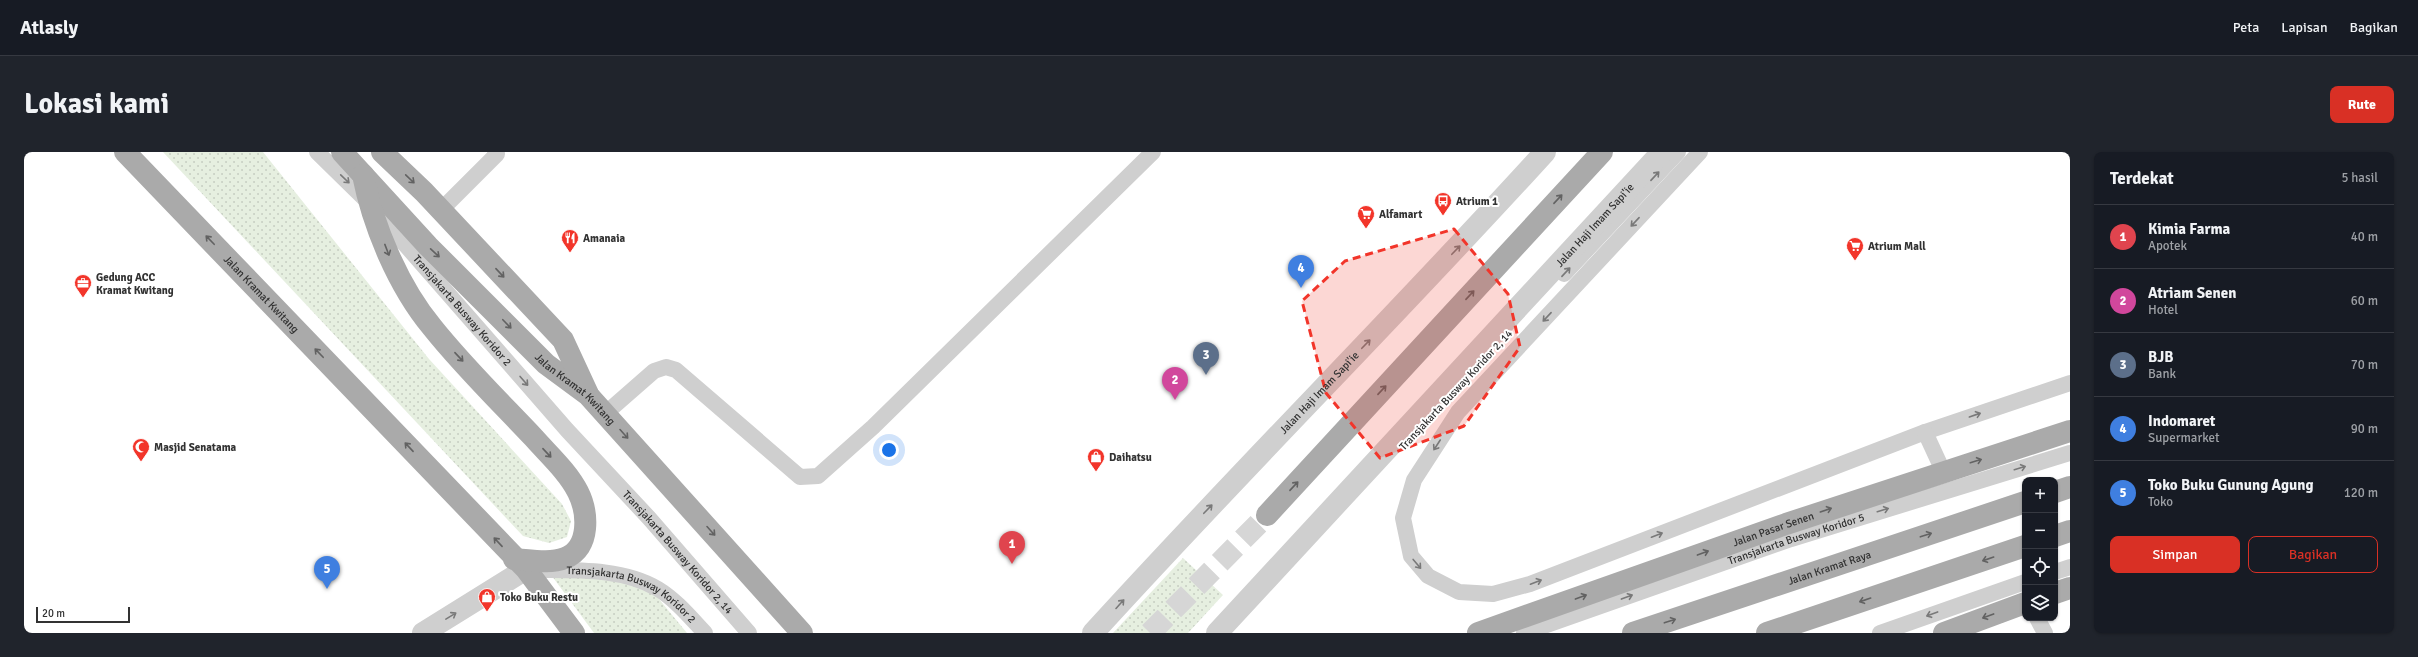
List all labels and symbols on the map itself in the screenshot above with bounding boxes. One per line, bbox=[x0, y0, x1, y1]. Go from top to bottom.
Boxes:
one-way arrow bbox=[1650, 172, 1659, 182]
one-way arrow bbox=[340, 174, 350, 184]
one-way arrow bbox=[405, 174, 415, 184]
street label: Jalan Haji Imam Sapi'ie bbox=[1553, 180, 1636, 269]
bus stop icon: Atrium 1 bbox=[1433, 191, 1453, 216]
one-way arrow bbox=[1553, 194, 1563, 204]
place label: Atrium 1 bbox=[1456, 195, 1498, 208]
supermarket icon: Alfamart bbox=[1356, 204, 1376, 229]
place label: Alfamart bbox=[1379, 208, 1422, 221]
one-way arrow bbox=[1631, 217, 1640, 227]
restaurant icon: Amanaia bbox=[560, 228, 580, 253]
place label: Amanaia bbox=[583, 232, 626, 245]
one-way arrow bbox=[205, 235, 214, 245]
supermarket icon: Atrium Mall bbox=[1845, 236, 1865, 261]
place label: Atrium Mall bbox=[1868, 240, 1926, 253]
one-way arrow bbox=[384, 244, 392, 256]
one-way arrow bbox=[1451, 245, 1460, 255]
one-way arrow bbox=[430, 248, 440, 258]
street label: Jalan Kramat Kwitang bbox=[221, 252, 302, 336]
street label: Transjakarta Busway Koridor 2 bbox=[411, 252, 514, 368]
pin: 4 bbox=[1288, 255, 1314, 288]
one-way arrow bbox=[1562, 266, 1571, 277]
one-way arrow bbox=[495, 268, 505, 278]
place label: Gedung ACC Kramat Kwitang bbox=[96, 271, 174, 297]
office icon: Gedung ACC Kramat Kwitang bbox=[73, 273, 93, 298]
one-way arrow bbox=[1465, 290, 1475, 300]
one-way arrow bbox=[1542, 312, 1552, 322]
one-way arrow bbox=[502, 319, 512, 329]
street label: Transjakarta Busway Koridor 2, 14 bbox=[1397, 327, 1515, 453]
one-way arrow bbox=[1361, 339, 1371, 349]
pin: 3 bbox=[1193, 342, 1219, 375]
one-way arrow bbox=[314, 348, 324, 358]
street label: Jalan Haji Imam Sapi'ie bbox=[1277, 349, 1361, 436]
street label: Jalan Kramat Kwitang bbox=[532, 350, 618, 428]
one-way arrow bbox=[454, 352, 464, 362]
pin: 2 bbox=[1162, 367, 1188, 400]
one-way arrow bbox=[519, 376, 528, 386]
one-way arrow bbox=[1377, 386, 1386, 396]
one-way arrow bbox=[1969, 411, 1981, 419]
one-way arrow bbox=[620, 428, 629, 439]
mosque icon: Masjid Senatama bbox=[131, 437, 151, 462]
one-way arrow bbox=[1433, 439, 1441, 450]
your location bbox=[879, 440, 899, 460]
place label: Masjid Senatama bbox=[154, 441, 237, 454]
one-way arrow bbox=[404, 442, 414, 452]
shop icon: Daihatsu bbox=[1086, 447, 1106, 472]
one-way arrow bbox=[543, 448, 552, 458]
place label: Daihatsu bbox=[1109, 451, 1152, 464]
one-way arrow bbox=[1969, 457, 1982, 464]
one-way arrow bbox=[2014, 464, 2027, 471]
one-way arrow bbox=[1289, 481, 1298, 491]
street label: Transjakarta Busway Koridor 2, 14 bbox=[621, 487, 735, 617]
one-way arrow bbox=[1203, 504, 1213, 514]
one-way arrow bbox=[1820, 506, 1832, 514]
one-way arrow bbox=[1876, 506, 1889, 513]
street label: Jalan Pasar Senen bbox=[1731, 509, 1815, 549]
street label: Transjakarta Busway Koridor 5 bbox=[1726, 510, 1866, 567]
one-way arrow bbox=[706, 526, 715, 536]
pin: 1 bbox=[999, 531, 1025, 564]
one-way arrow bbox=[1651, 531, 1663, 539]
one-way arrow bbox=[1919, 531, 1932, 538]
one-way arrow bbox=[493, 537, 503, 547]
street label: Jalan Kramat Raya bbox=[1786, 547, 1873, 587]
one-way arrow bbox=[1697, 549, 1709, 557]
one-way arrow bbox=[1982, 555, 1994, 563]
pin: 5 bbox=[314, 556, 340, 589]
one-way arrow bbox=[1413, 558, 1422, 569]
street label: Transjakarta Busway Koridor 2 bbox=[560, 564, 698, 630]
one-way arrow bbox=[1529, 577, 1541, 585]
shop icon: Toko Buku Restu bbox=[477, 587, 497, 612]
place label: Toko Buku Restu bbox=[500, 591, 578, 604]
one-way arrow bbox=[1574, 592, 1586, 600]
one-way arrow bbox=[1621, 592, 1633, 600]
one-way arrow bbox=[1858, 597, 1871, 604]
one-way arrow bbox=[1115, 599, 1124, 609]
scale bar bbox=[36, 605, 130, 624]
one-way arrow bbox=[1926, 611, 1939, 618]
one-way arrow bbox=[445, 612, 456, 620]
one-way arrow bbox=[1983, 613, 1995, 621]
one-way arrow bbox=[1663, 616, 1675, 624]

